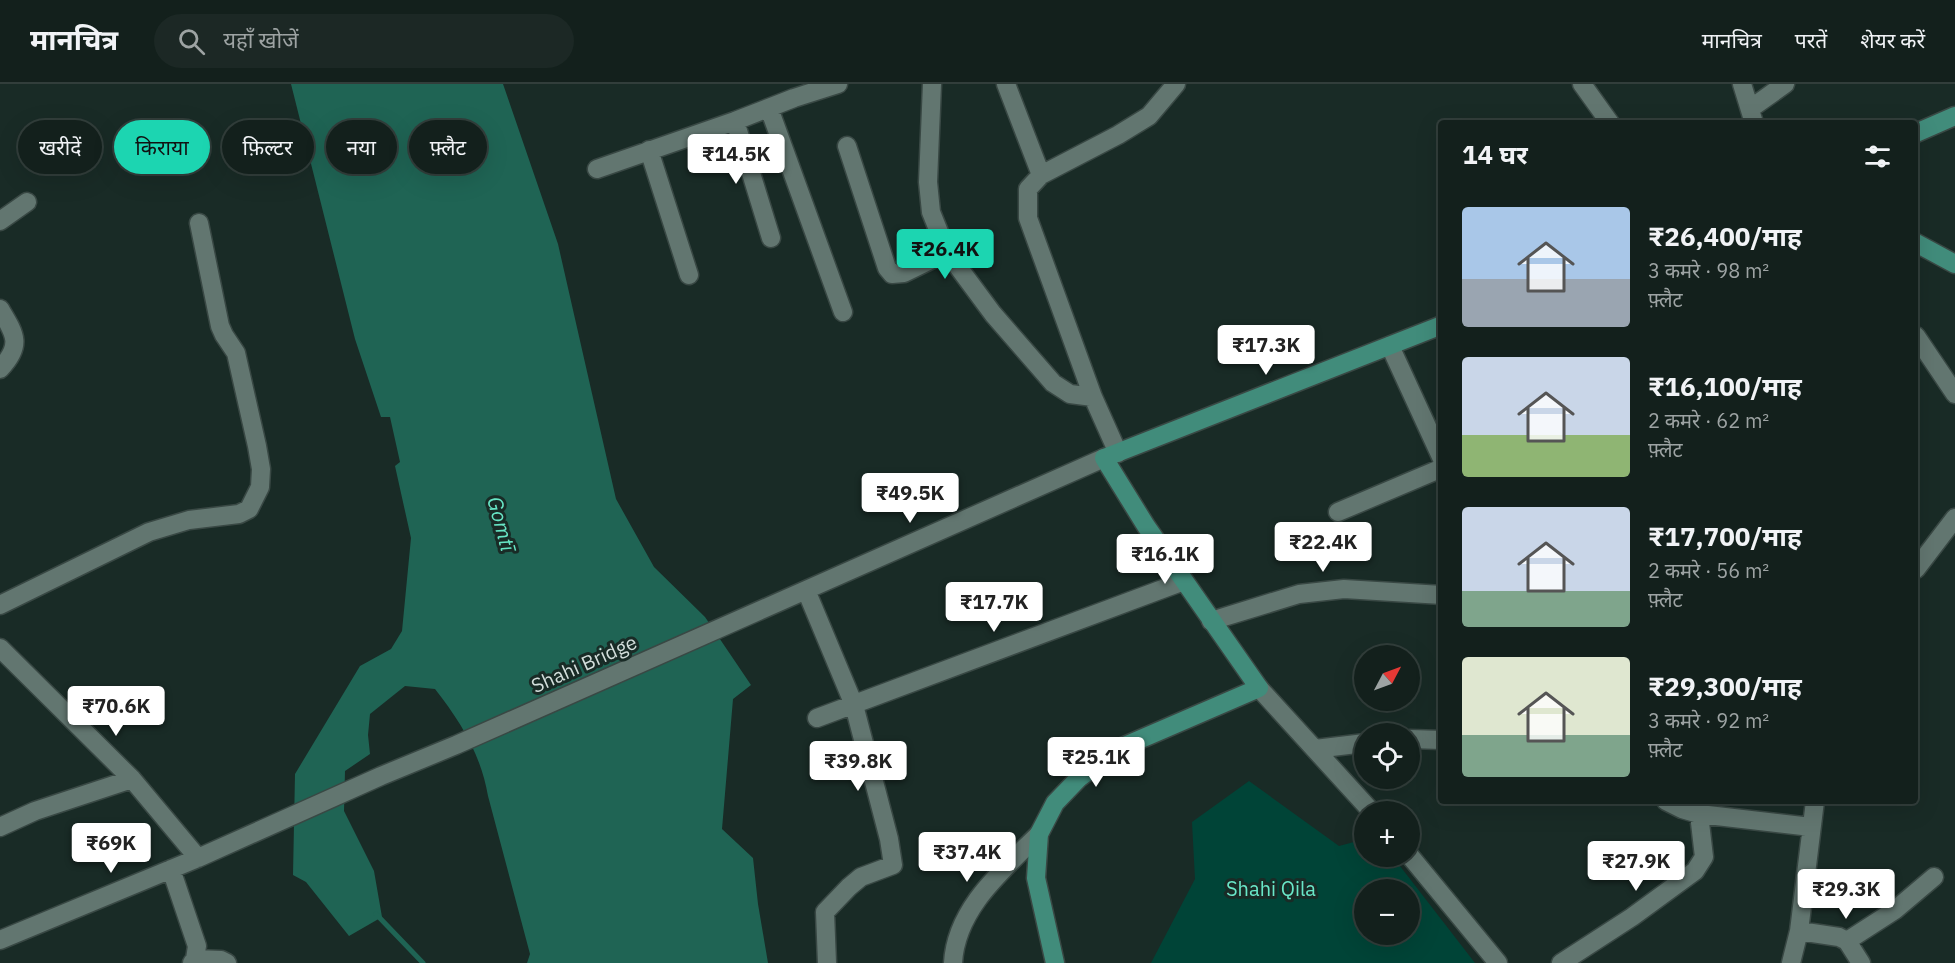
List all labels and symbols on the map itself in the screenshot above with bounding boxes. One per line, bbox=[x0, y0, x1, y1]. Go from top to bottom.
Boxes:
pin: ₹14.5K bbox=[687, 134, 785, 185]
pin: ₹26.4K bbox=[896, 229, 994, 280]
pin: ₹17.3K bbox=[1217, 325, 1315, 376]
pin: ₹49.5K bbox=[861, 473, 959, 524]
water label: Gomtī bbox=[481, 493, 523, 557]
pin: ₹22.4K bbox=[1274, 522, 1372, 573]
pin: ₹16.1K bbox=[1116, 534, 1214, 585]
pin: ₹17.7K bbox=[945, 582, 1043, 633]
street label: Shahi Bridge bbox=[527, 628, 641, 699]
north arrow bbox=[1354, 645, 1420, 711]
pin: ₹70.6K bbox=[67, 686, 165, 737]
pin: ₹25.1K bbox=[1047, 737, 1145, 788]
pin: ₹39.8K bbox=[809, 741, 907, 792]
pin: ₹69K bbox=[75, 823, 147, 874]
pin: ₹37.4K bbox=[918, 832, 1016, 883]
pin: ₹27.9K bbox=[1587, 841, 1685, 892]
pin: ₹29.3K bbox=[1797, 869, 1895, 920]
park label: Shahi Qila bbox=[1226, 875, 1316, 902]

